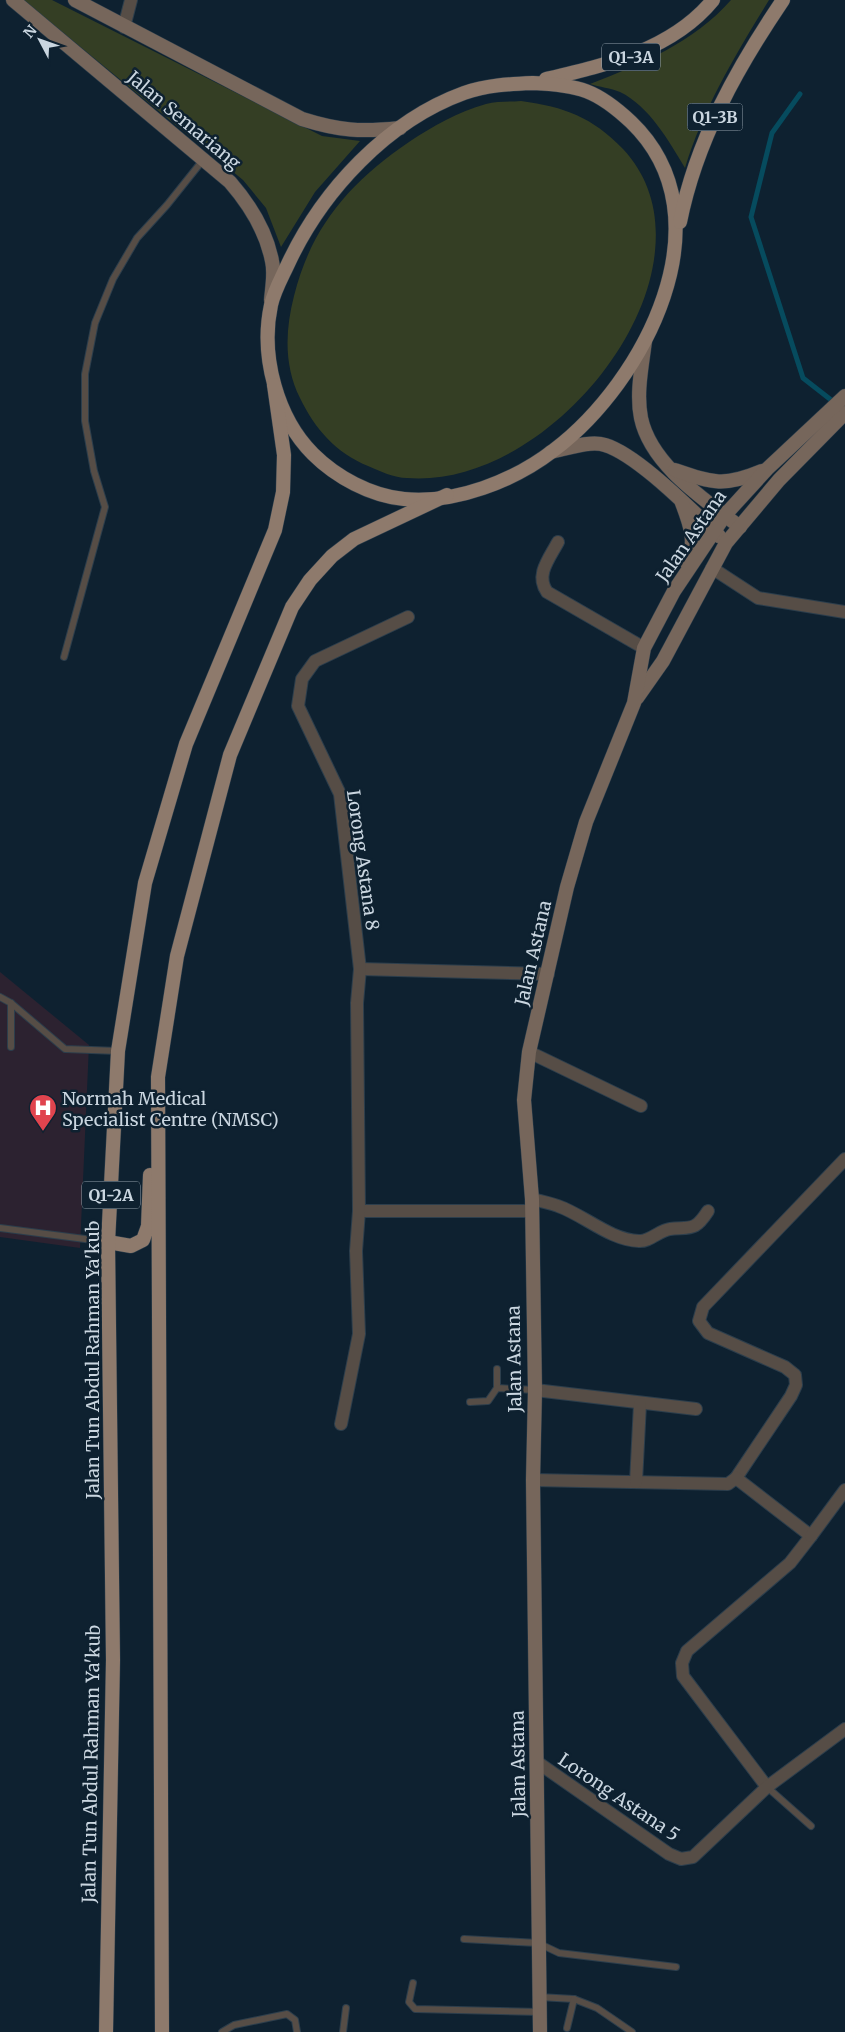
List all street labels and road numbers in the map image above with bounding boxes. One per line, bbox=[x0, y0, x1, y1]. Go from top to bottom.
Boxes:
road number: Q1-3A bbox=[602, 44, 660, 70]
street label: Jalan Semariang bbox=[122, 65, 246, 174]
road number: Q1-3B bbox=[688, 104, 742, 130]
street label: Jalan Astana bbox=[650, 485, 731, 587]
street label: Lorong Astana 8 bbox=[342, 788, 384, 932]
street label: Jalan Astana bbox=[510, 898, 556, 1009]
road number: Q1-2A bbox=[82, 1182, 140, 1208]
street label: Jalan Tun Abdul Rahman Ya'kub bbox=[81, 1221, 104, 1500]
street label: Jalan Astana bbox=[502, 1305, 526, 1414]
street label: Jalan Tun Abdul Rahman Ya'kub bbox=[77, 1624, 105, 1904]
street label: Jalan Astana bbox=[506, 1710, 530, 1819]
street label: Lorong Astana 5 bbox=[554, 1748, 684, 1846]

